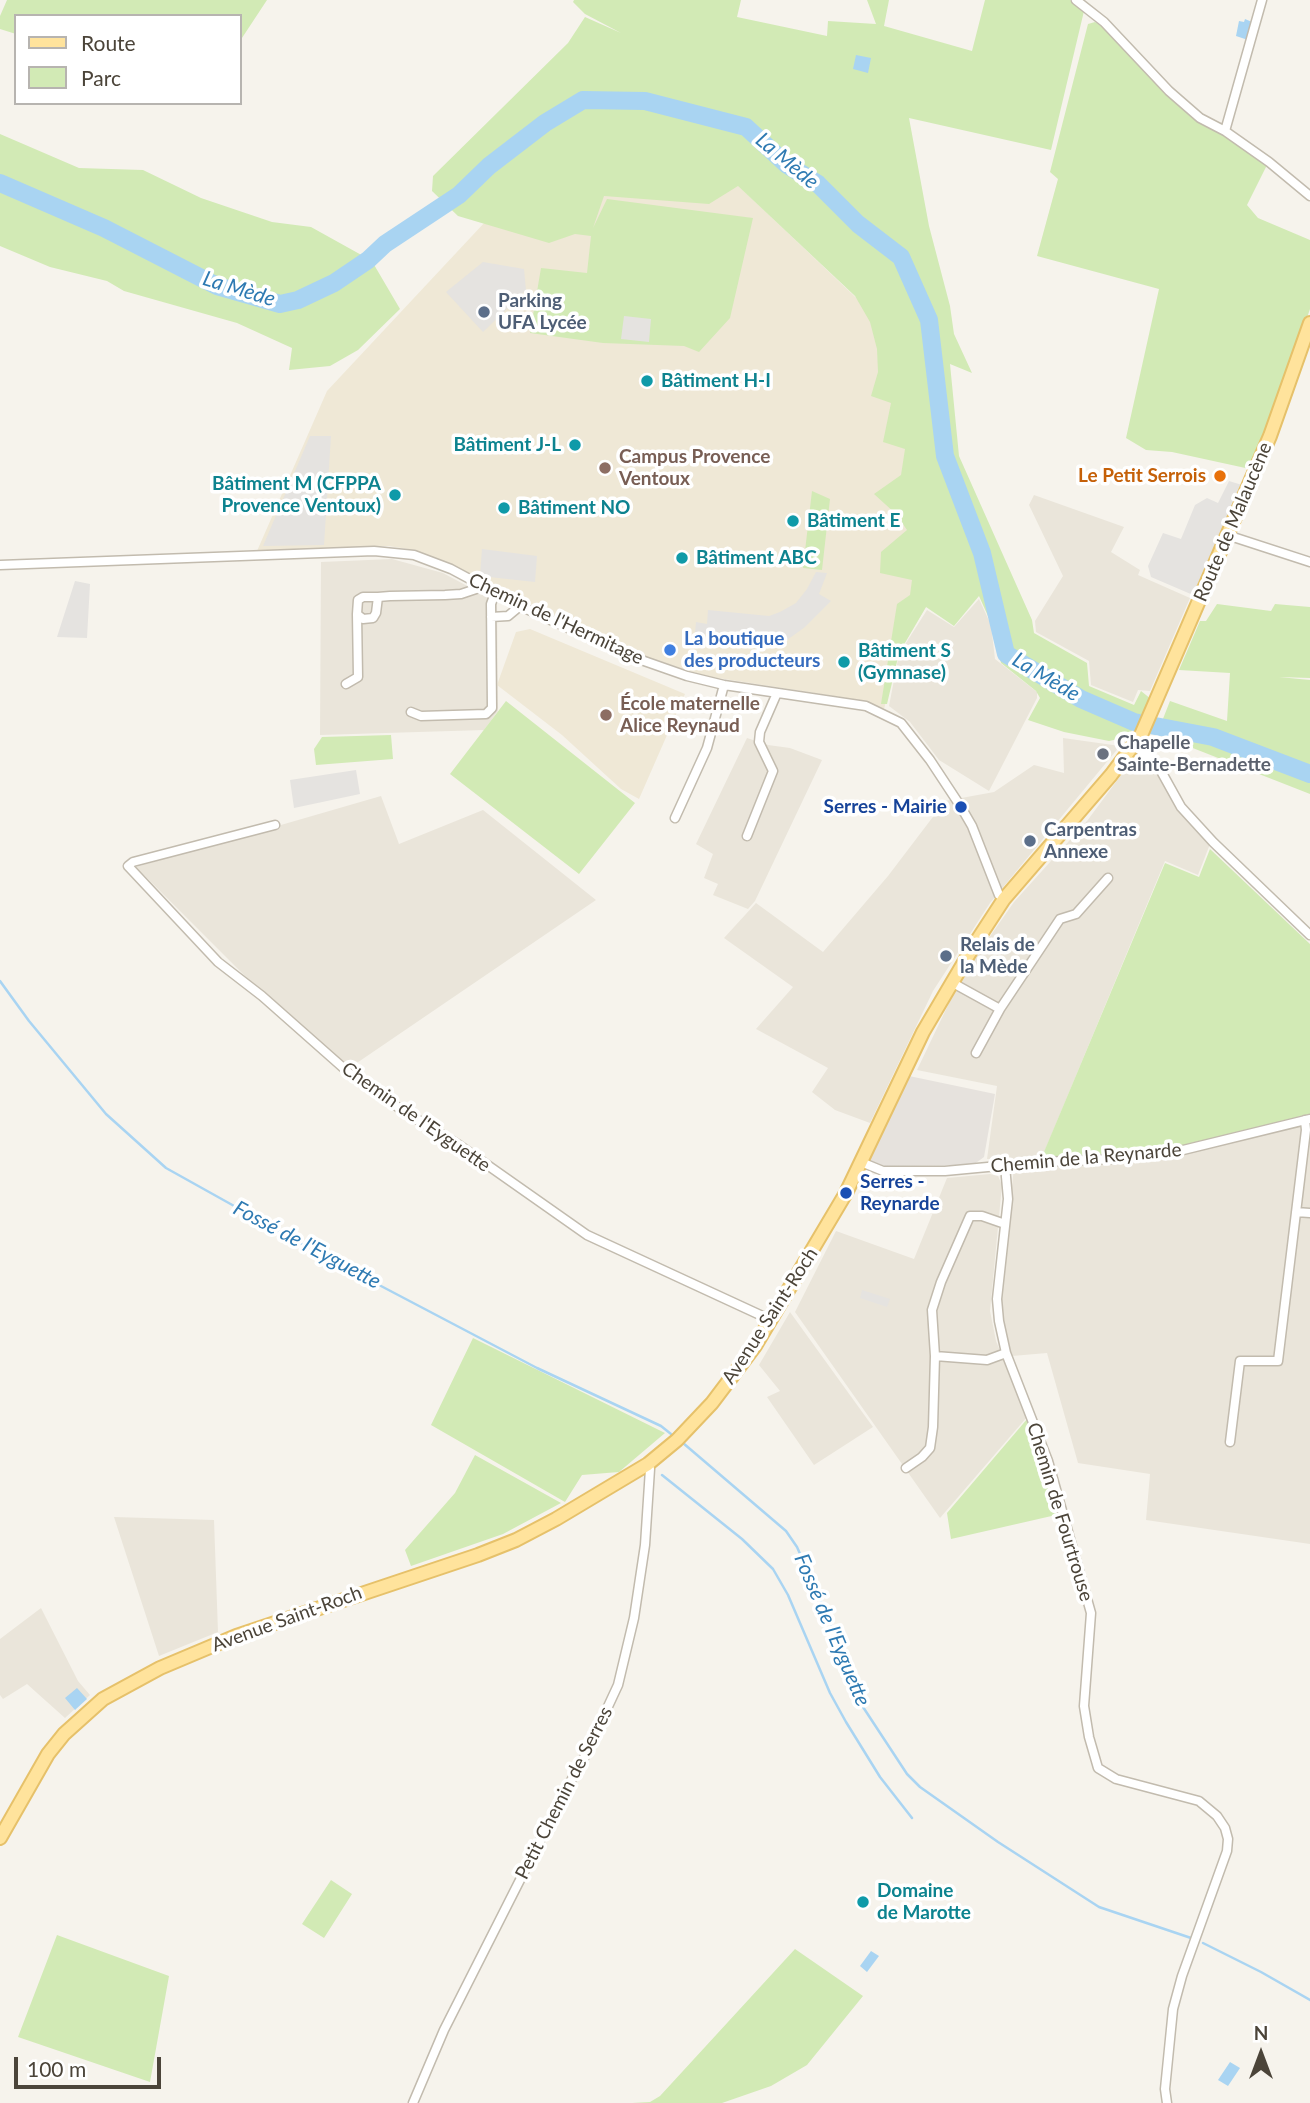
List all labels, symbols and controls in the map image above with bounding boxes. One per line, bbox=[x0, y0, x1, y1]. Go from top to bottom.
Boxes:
legend bbox=[14, 14, 242, 105]
text: Route bbox=[81, 30, 136, 55]
text: Parc bbox=[81, 65, 121, 90]
water label: La Mède bbox=[750, 127, 824, 195]
water label: La Mède bbox=[200, 266, 278, 312]
place label: Parking UFA Lycée bbox=[498, 290, 587, 334]
marker: Parking UFA Lycée bbox=[476, 304, 492, 320]
place label: Bâtiment H-I bbox=[661, 370, 771, 392]
marker: Bâtiment H-I bbox=[639, 373, 655, 389]
place label: Bâtiment J-L bbox=[453, 434, 561, 456]
marker: Bâtiment J-L bbox=[567, 437, 583, 453]
street label: Route de Malaucène bbox=[1189, 439, 1277, 605]
place label: Campus Provence Ventoux bbox=[619, 446, 770, 490]
marker: Campus Provence Ventoux bbox=[597, 460, 613, 476]
place label: Le Petit Serrois bbox=[1078, 465, 1206, 487]
marker: Le Petit Serrois bbox=[1212, 468, 1228, 484]
place label: Bâtiment M (CFPPA Provence Ventoux) bbox=[212, 473, 381, 517]
marker: Bâtiment M (CFPPA Provence Ventoux) bbox=[387, 487, 403, 503]
place label: Bâtiment NO bbox=[518, 497, 630, 519]
marker: Bâtiment NO bbox=[496, 500, 512, 516]
place label: Bâtiment E bbox=[807, 510, 900, 532]
marker: Bâtiment E bbox=[785, 513, 801, 529]
place label: Bâtiment ABC bbox=[696, 547, 817, 569]
marker: Bâtiment ABC bbox=[674, 550, 690, 566]
street label: Chemin de l'Hermitage bbox=[465, 568, 647, 670]
place label: La boutique des producteurs bbox=[684, 628, 820, 672]
place label: Bâtiment S (Gymnase) bbox=[858, 640, 951, 684]
marker: La boutique des producteurs bbox=[662, 642, 678, 658]
water label: La Mède bbox=[1008, 647, 1084, 707]
marker: Bâtiment S (Gymnase) bbox=[836, 654, 852, 670]
place label: École maternelle Alice Reynaud bbox=[620, 693, 760, 737]
marker: École maternelle Alice Reynaud bbox=[598, 707, 614, 723]
place label: Chapelle Sainte-Bernadette bbox=[1117, 732, 1271, 776]
marker: Chapelle Sainte-Bernadette bbox=[1095, 746, 1111, 762]
place label: Serres - Mairie bbox=[824, 796, 947, 818]
marker: Serres - Mairie bbox=[953, 799, 969, 815]
place label: Carpentras Annexe bbox=[1044, 819, 1137, 863]
marker: Carpentras Annexe bbox=[1022, 833, 1038, 849]
place label: Relais de la Mède bbox=[960, 934, 1035, 978]
marker: Relais de la Mède bbox=[938, 948, 954, 964]
street label: Chemin de l'Eyguette bbox=[337, 1057, 495, 1177]
street label: Chemin de la Reynarde bbox=[990, 1138, 1182, 1178]
place label: Serres - Reynarde bbox=[860, 1171, 940, 1215]
marker: Serres - Reynarde bbox=[838, 1185, 854, 1201]
water label: Fossé de l'Eyguette bbox=[229, 1196, 385, 1294]
street label: Avenue Saint-Roch bbox=[717, 1244, 823, 1388]
street label: Chemin de Fourtrouse bbox=[1022, 1420, 1098, 1604]
water label: Fossé de l'Eyguette bbox=[789, 1550, 875, 1710]
street label: Avenue Saint-Roch bbox=[209, 1581, 365, 1657]
street label: Petit Chemin de Serres bbox=[511, 1703, 617, 1883]
place label: Domaine de Marotte bbox=[877, 1880, 971, 1924]
marker: Domaine de Marotte bbox=[855, 1894, 871, 1910]
north arrow bbox=[1226, 2019, 1296, 2089]
text: N bbox=[1254, 2021, 1268, 2044]
scale bar bbox=[18, 2044, 164, 2088]
text: 100 m bbox=[27, 2056, 86, 2081]

